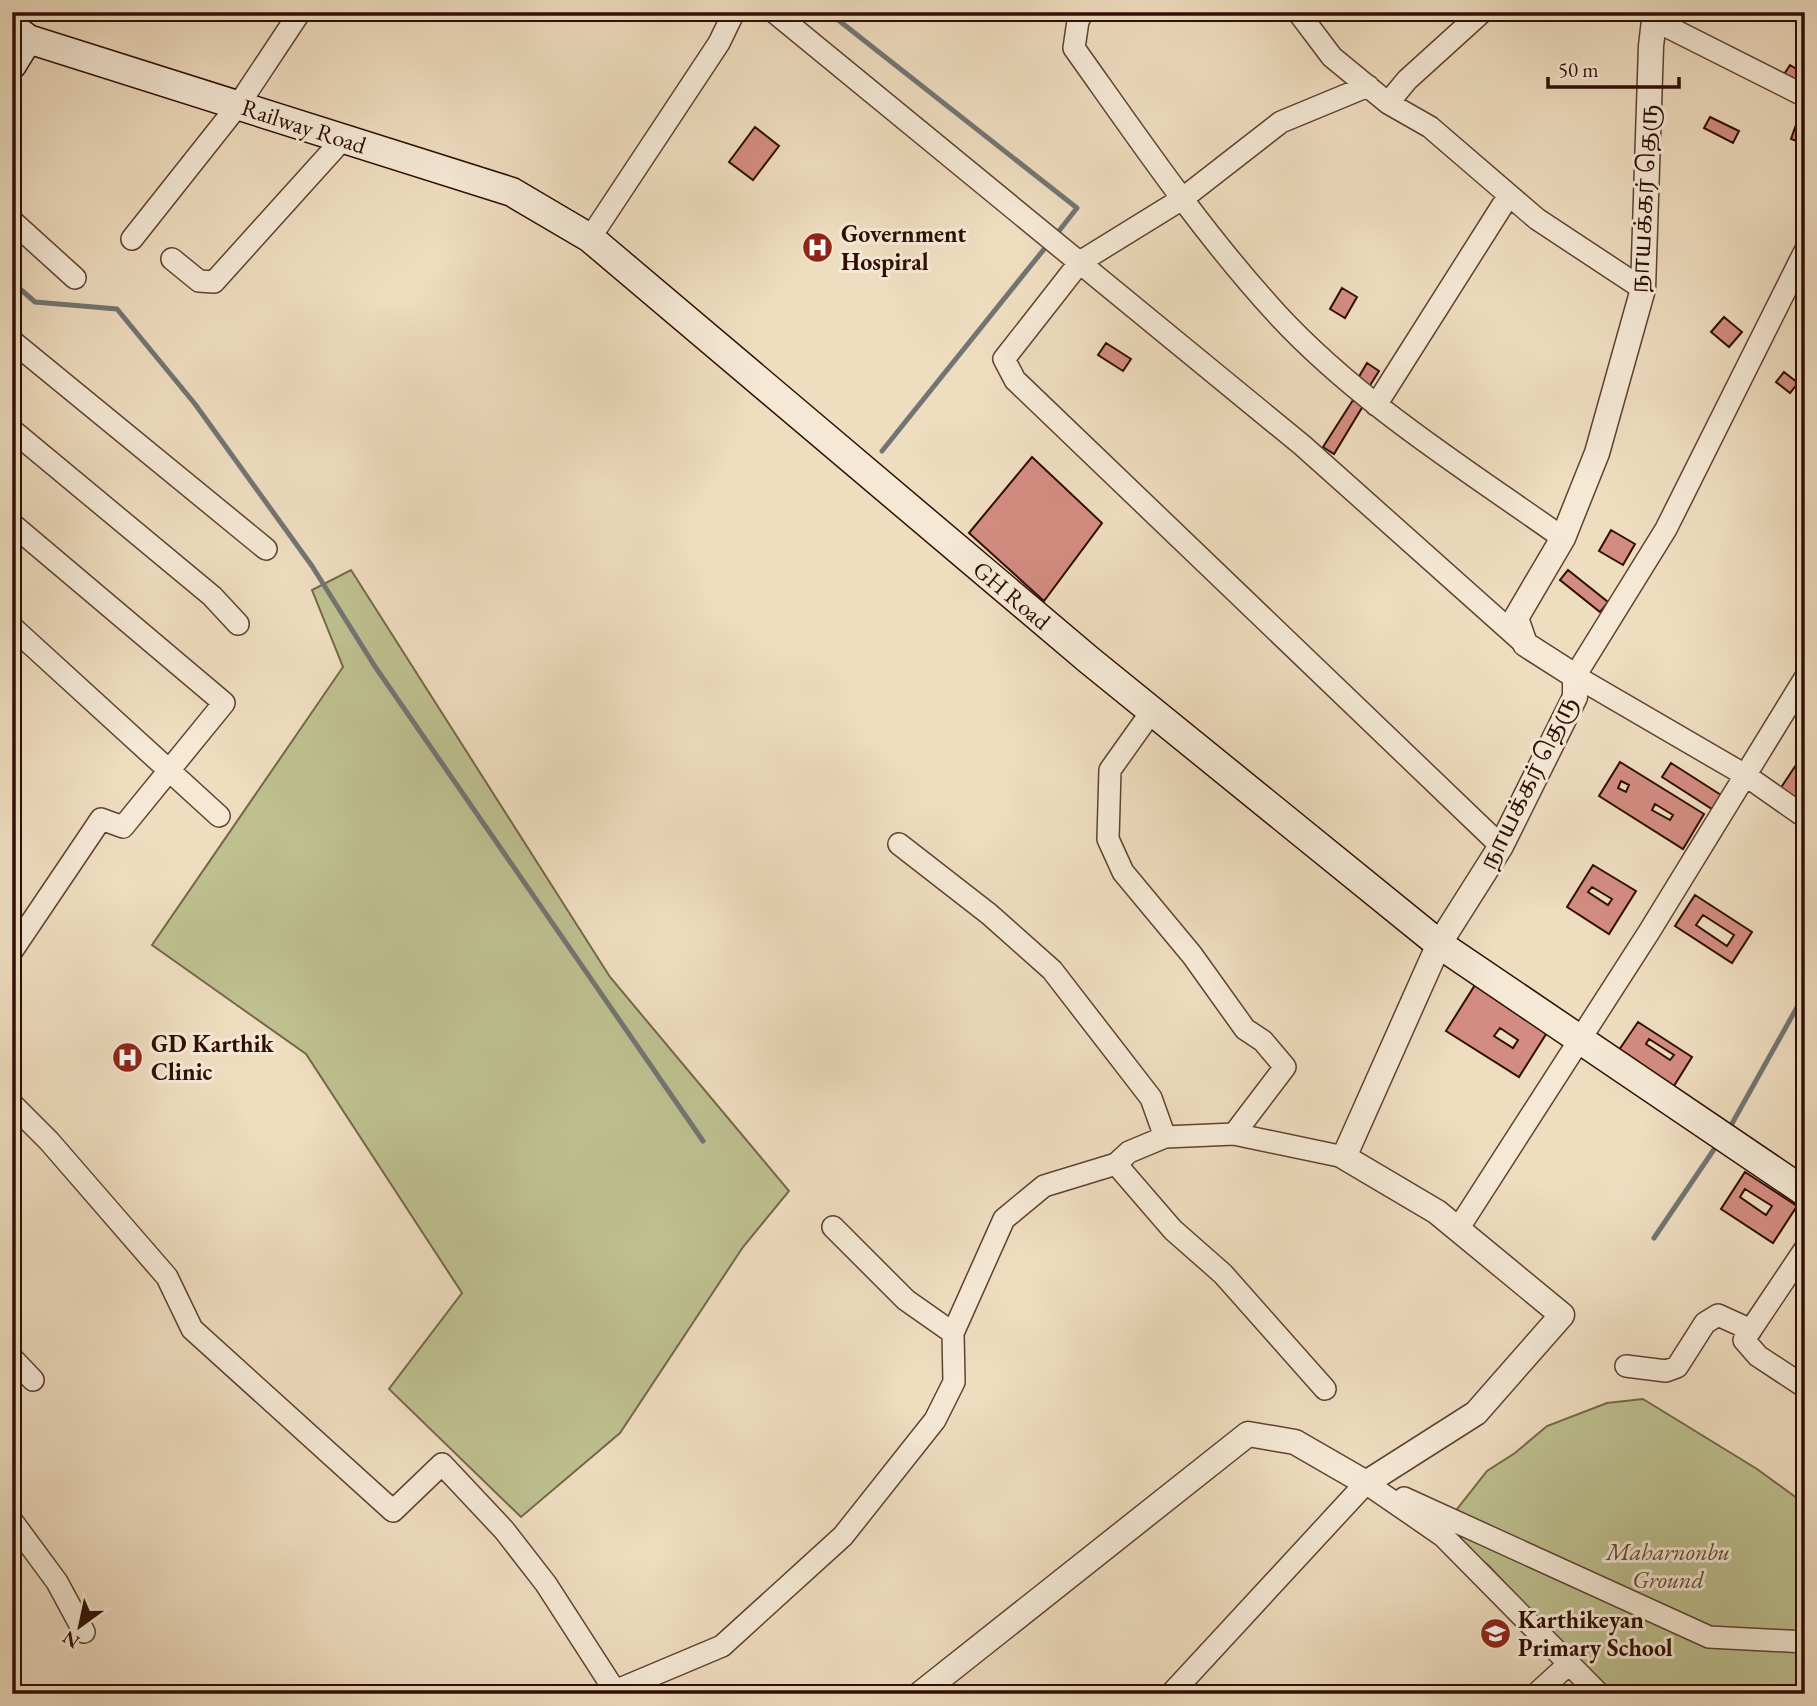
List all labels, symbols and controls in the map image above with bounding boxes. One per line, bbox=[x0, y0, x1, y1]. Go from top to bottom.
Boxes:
scale bar bbox=[1548, 46, 1679, 90]
text: 50 m bbox=[1558, 56, 1599, 83]
street label: Railway Road bbox=[238, 91, 371, 161]
street label: நாயக்கர் தெரு bbox=[1624, 103, 1665, 295]
place label: Government Hospiral bbox=[841, 218, 966, 277]
hospital icon: Government Hospiral bbox=[801, 230, 835, 264]
street label: GH Road bbox=[967, 554, 1058, 637]
street label: நாயக்கர் தெரு bbox=[1472, 691, 1584, 876]
place label: GD Karthik Clinic bbox=[151, 1028, 275, 1087]
hospital icon: GD Karthik Clinic bbox=[111, 1040, 145, 1074]
park label: Maharnonbu Ground bbox=[1604, 1536, 1730, 1595]
north arrow bbox=[46, 1590, 116, 1660]
place label: Karthikeyan Primary School bbox=[1518, 1604, 1673, 1664]
school or university icon: Karthikeyan Primary School bbox=[1478, 1616, 1512, 1650]
text: N bbox=[57, 1625, 84, 1655]

